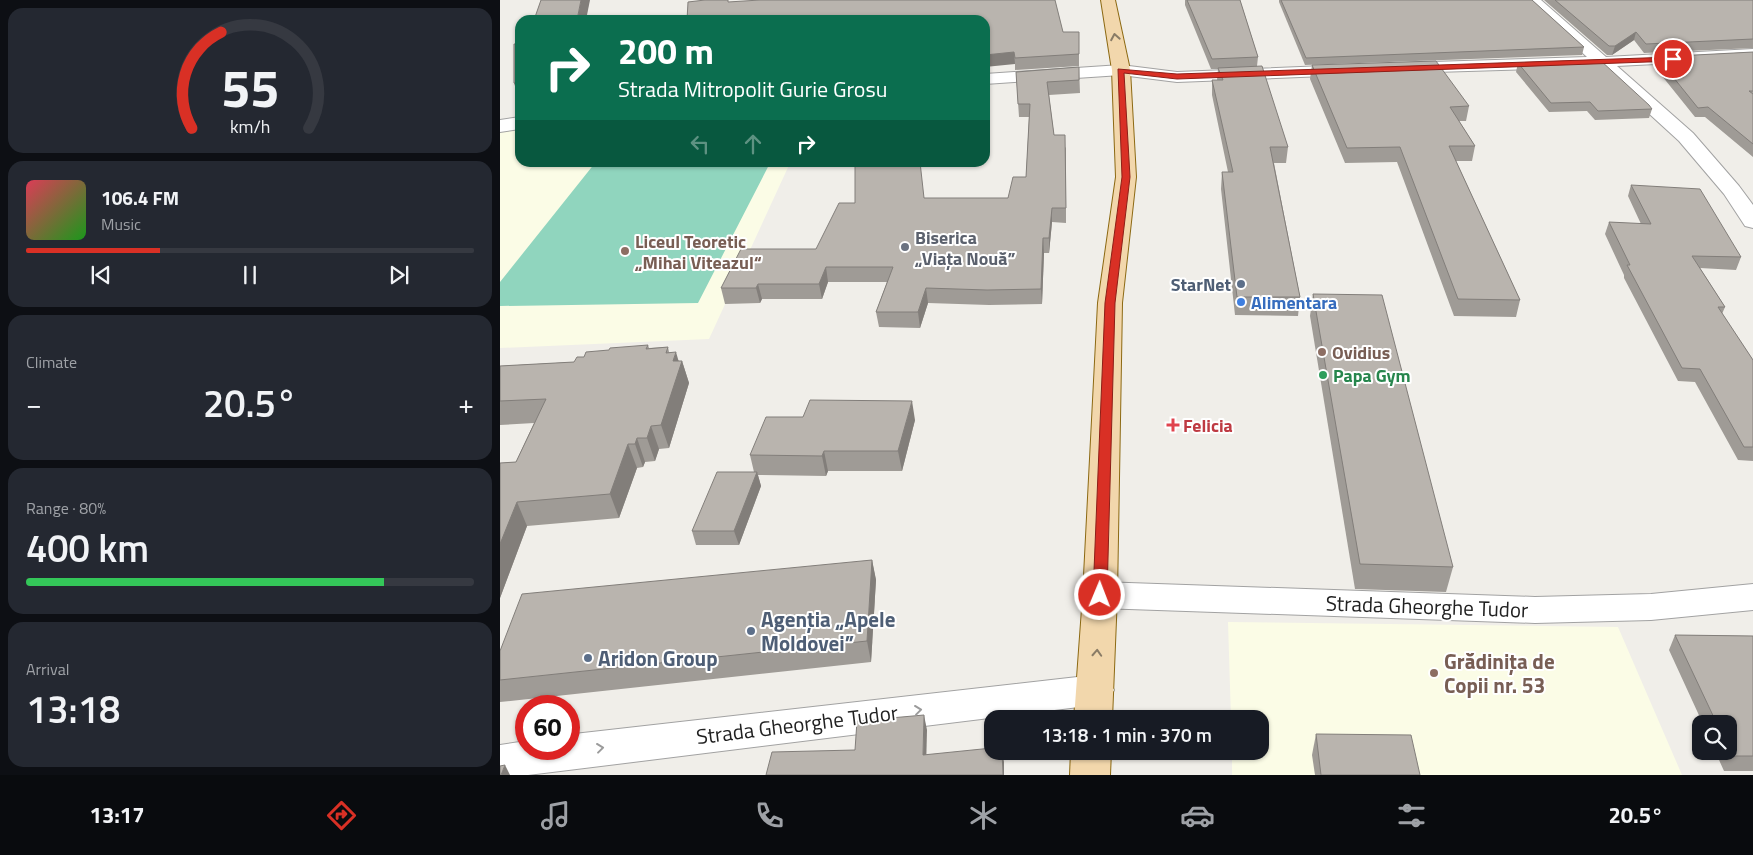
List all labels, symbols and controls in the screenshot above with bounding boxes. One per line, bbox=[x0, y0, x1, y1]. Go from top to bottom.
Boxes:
text: 200 m bbox=[618, 24, 714, 78]
one-way arrow bbox=[1110, 33, 1120, 41]
icon: right bbox=[535, 35, 600, 100]
pin bbox=[1652, 38, 1694, 80]
icon: arrive bbox=[1659, 45, 1687, 73]
text: 55 bbox=[221, 48, 279, 127]
text: Strada Mitropolit Gurie Grosu bbox=[618, 72, 887, 106]
text: km/h bbox=[230, 113, 270, 140]
icon: left bbox=[686, 130, 714, 158]
icon: ahead bbox=[739, 130, 767, 158]
icon: right bbox=[792, 130, 820, 158]
text: 106.4 FM bbox=[101, 183, 179, 212]
text: Music bbox=[101, 212, 141, 236]
place label: Biserica „Viața Nouă” bbox=[914, 224, 1015, 272]
place label: Liceul Teoretic „Mihai Viteazul“ bbox=[634, 228, 762, 276]
marker: Biserica „Viața Nouă” bbox=[899, 241, 911, 253]
marker: Liceul Teoretic „Mihai Viteazul“ bbox=[619, 245, 631, 257]
icon: previous bbox=[87, 261, 115, 289]
icon: pause bbox=[236, 261, 264, 289]
icon: next bbox=[385, 261, 413, 289]
place label: StarNet bbox=[1171, 271, 1231, 298]
marker: StarNet bbox=[1235, 278, 1247, 290]
place label: Alimentara bbox=[1251, 289, 1337, 316]
marker: Alimentara bbox=[1235, 296, 1247, 308]
place label: Ovidius bbox=[1332, 339, 1390, 366]
marker: Ovidius bbox=[1316, 346, 1328, 358]
text: Climate bbox=[26, 350, 77, 374]
place label: Papa Gym bbox=[1333, 362, 1411, 389]
marker: Papa Gym bbox=[1317, 369, 1329, 381]
text: 20.5° bbox=[203, 374, 297, 432]
text: − bbox=[26, 382, 42, 425]
text: + bbox=[458, 382, 474, 425]
place label: Felicia bbox=[1183, 412, 1233, 439]
marker: Felicia bbox=[1167, 419, 1179, 431]
text: Range · 80% bbox=[26, 496, 106, 520]
text: 400 km bbox=[26, 519, 149, 577]
position arrow bbox=[1073, 568, 1125, 620]
street label: Strada Gheorghe Tudor bbox=[1325, 586, 1529, 626]
place label: Agenția „Apele Moldovei” bbox=[761, 603, 895, 659]
marker: Agenția „Apele Moldovei” bbox=[745, 625, 757, 637]
place label: Aridon Group bbox=[598, 642, 718, 674]
place label: Grădinița de Copii nr. 53 bbox=[1444, 645, 1555, 701]
one-way arrow bbox=[1092, 648, 1103, 656]
marker: Aridon Group bbox=[582, 652, 594, 664]
text: Arrival bbox=[26, 657, 69, 681]
marker: Grădinița de Copii nr. 53 bbox=[1428, 667, 1440, 679]
text: 13:18 bbox=[26, 680, 120, 738]
speed limit sign: 60 bbox=[515, 695, 580, 760]
street label: Strada Gheorghe Tudor bbox=[694, 696, 900, 752]
one-way arrow bbox=[914, 705, 922, 716]
map controls bbox=[1692, 715, 1737, 760]
button: search bbox=[1692, 715, 1737, 760]
text: 13:18 · 1 min · 370 m bbox=[1041, 720, 1212, 749]
one-way arrow bbox=[597, 743, 605, 754]
text: 13:17 bbox=[90, 798, 144, 832]
icon: directions bbox=[324, 798, 359, 833]
icon: music bbox=[538, 798, 573, 833]
icon: phone bbox=[752, 798, 787, 833]
icon: climate bbox=[966, 798, 1001, 833]
icon: car bbox=[1180, 798, 1215, 833]
icon: filters bbox=[1394, 798, 1429, 833]
text: 20.5° bbox=[1608, 798, 1663, 832]

